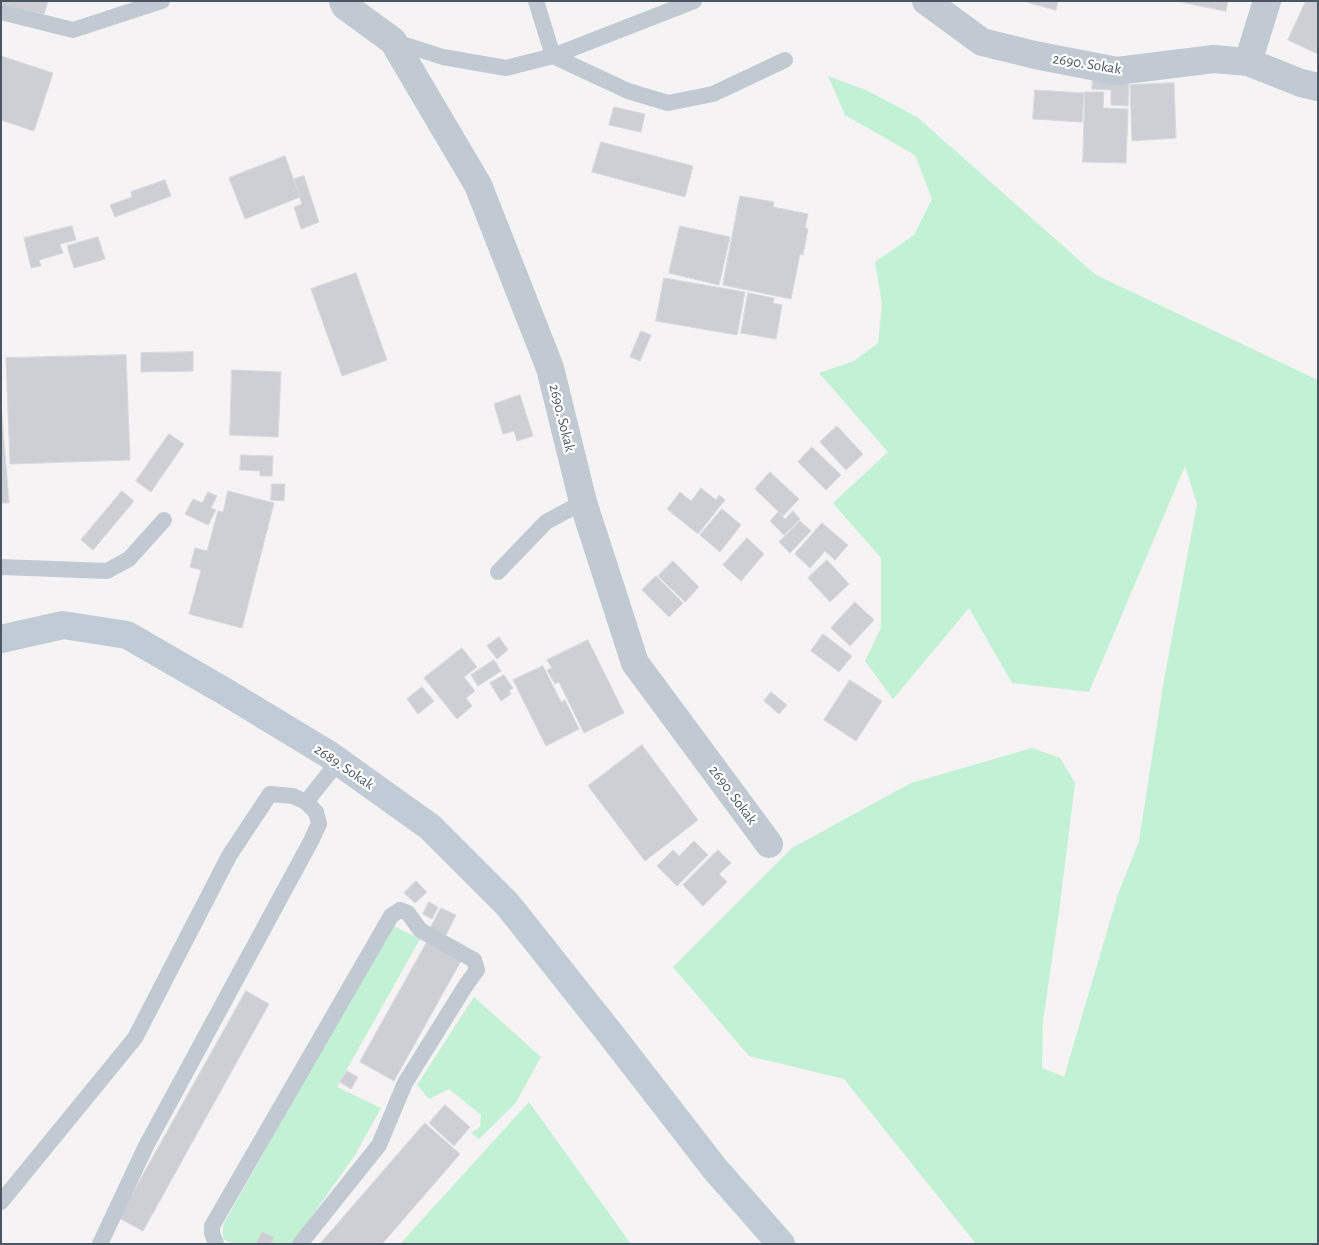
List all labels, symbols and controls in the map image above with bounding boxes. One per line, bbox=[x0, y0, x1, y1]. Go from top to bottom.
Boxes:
street label: 2690. Sokak bbox=[1051, 50, 1123, 78]
street label: 2690. Sokak bbox=[545, 382, 579, 454]
street label: 2689. Sokak bbox=[311, 740, 377, 794]
street label: 2690. Sokak bbox=[705, 762, 761, 828]

